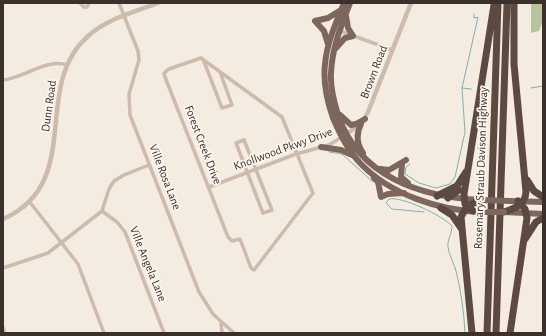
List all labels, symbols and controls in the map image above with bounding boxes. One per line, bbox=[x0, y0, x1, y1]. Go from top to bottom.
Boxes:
street label: Brown Road bbox=[357, 43, 391, 101]
street label: Dunn Road bbox=[38, 79, 60, 133]
street label: Rosemary Straub Davison Highway bbox=[471, 87, 491, 249]
street label: Forest Creek Drive bbox=[181, 103, 225, 187]
street label: Knollwood Pkwy Drive bbox=[232, 124, 334, 174]
street label: Ville Rosa Lane bbox=[146, 142, 184, 212]
street label: Ville Angela Lane bbox=[126, 224, 170, 304]

